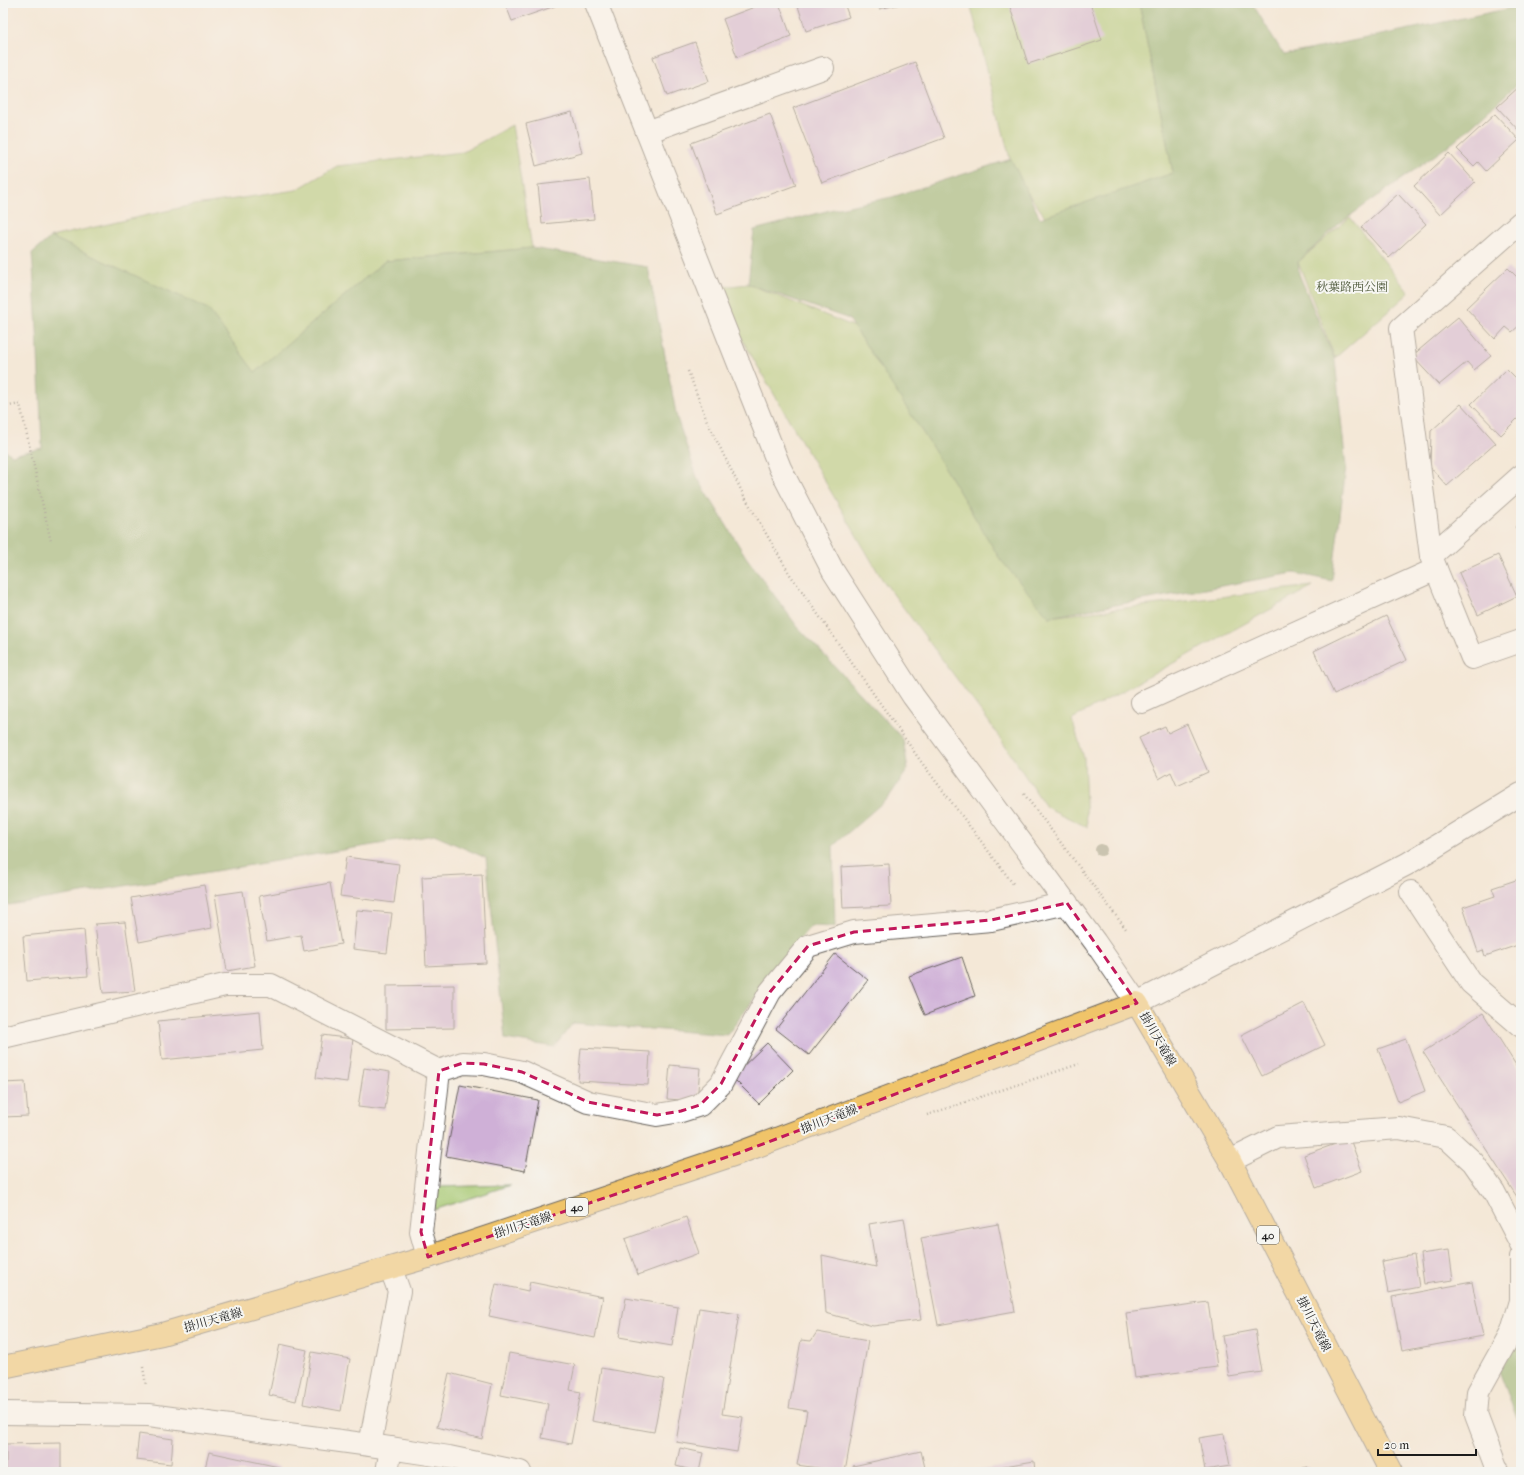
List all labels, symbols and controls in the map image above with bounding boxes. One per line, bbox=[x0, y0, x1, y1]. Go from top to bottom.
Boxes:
park label: 秋葉路西公園 bbox=[1316, 280, 1388, 294]
street label: 掛川天竜線 bbox=[1137, 1010, 1179, 1068]
street label: 掛川天竜線 bbox=[798, 1102, 860, 1136]
road number: 40 bbox=[566, 1198, 588, 1216]
street label: 掛川天竜線 bbox=[492, 1209, 554, 1241]
road number: 40 bbox=[1257, 1226, 1279, 1244]
street label: 掛川天竜線 bbox=[1294, 1294, 1334, 1354]
street label: 掛川天竜線 bbox=[182, 1305, 244, 1335]
scale bar bbox=[1378, 1431, 1476, 1457]
text: 20 m bbox=[1384, 1438, 1409, 1452]

